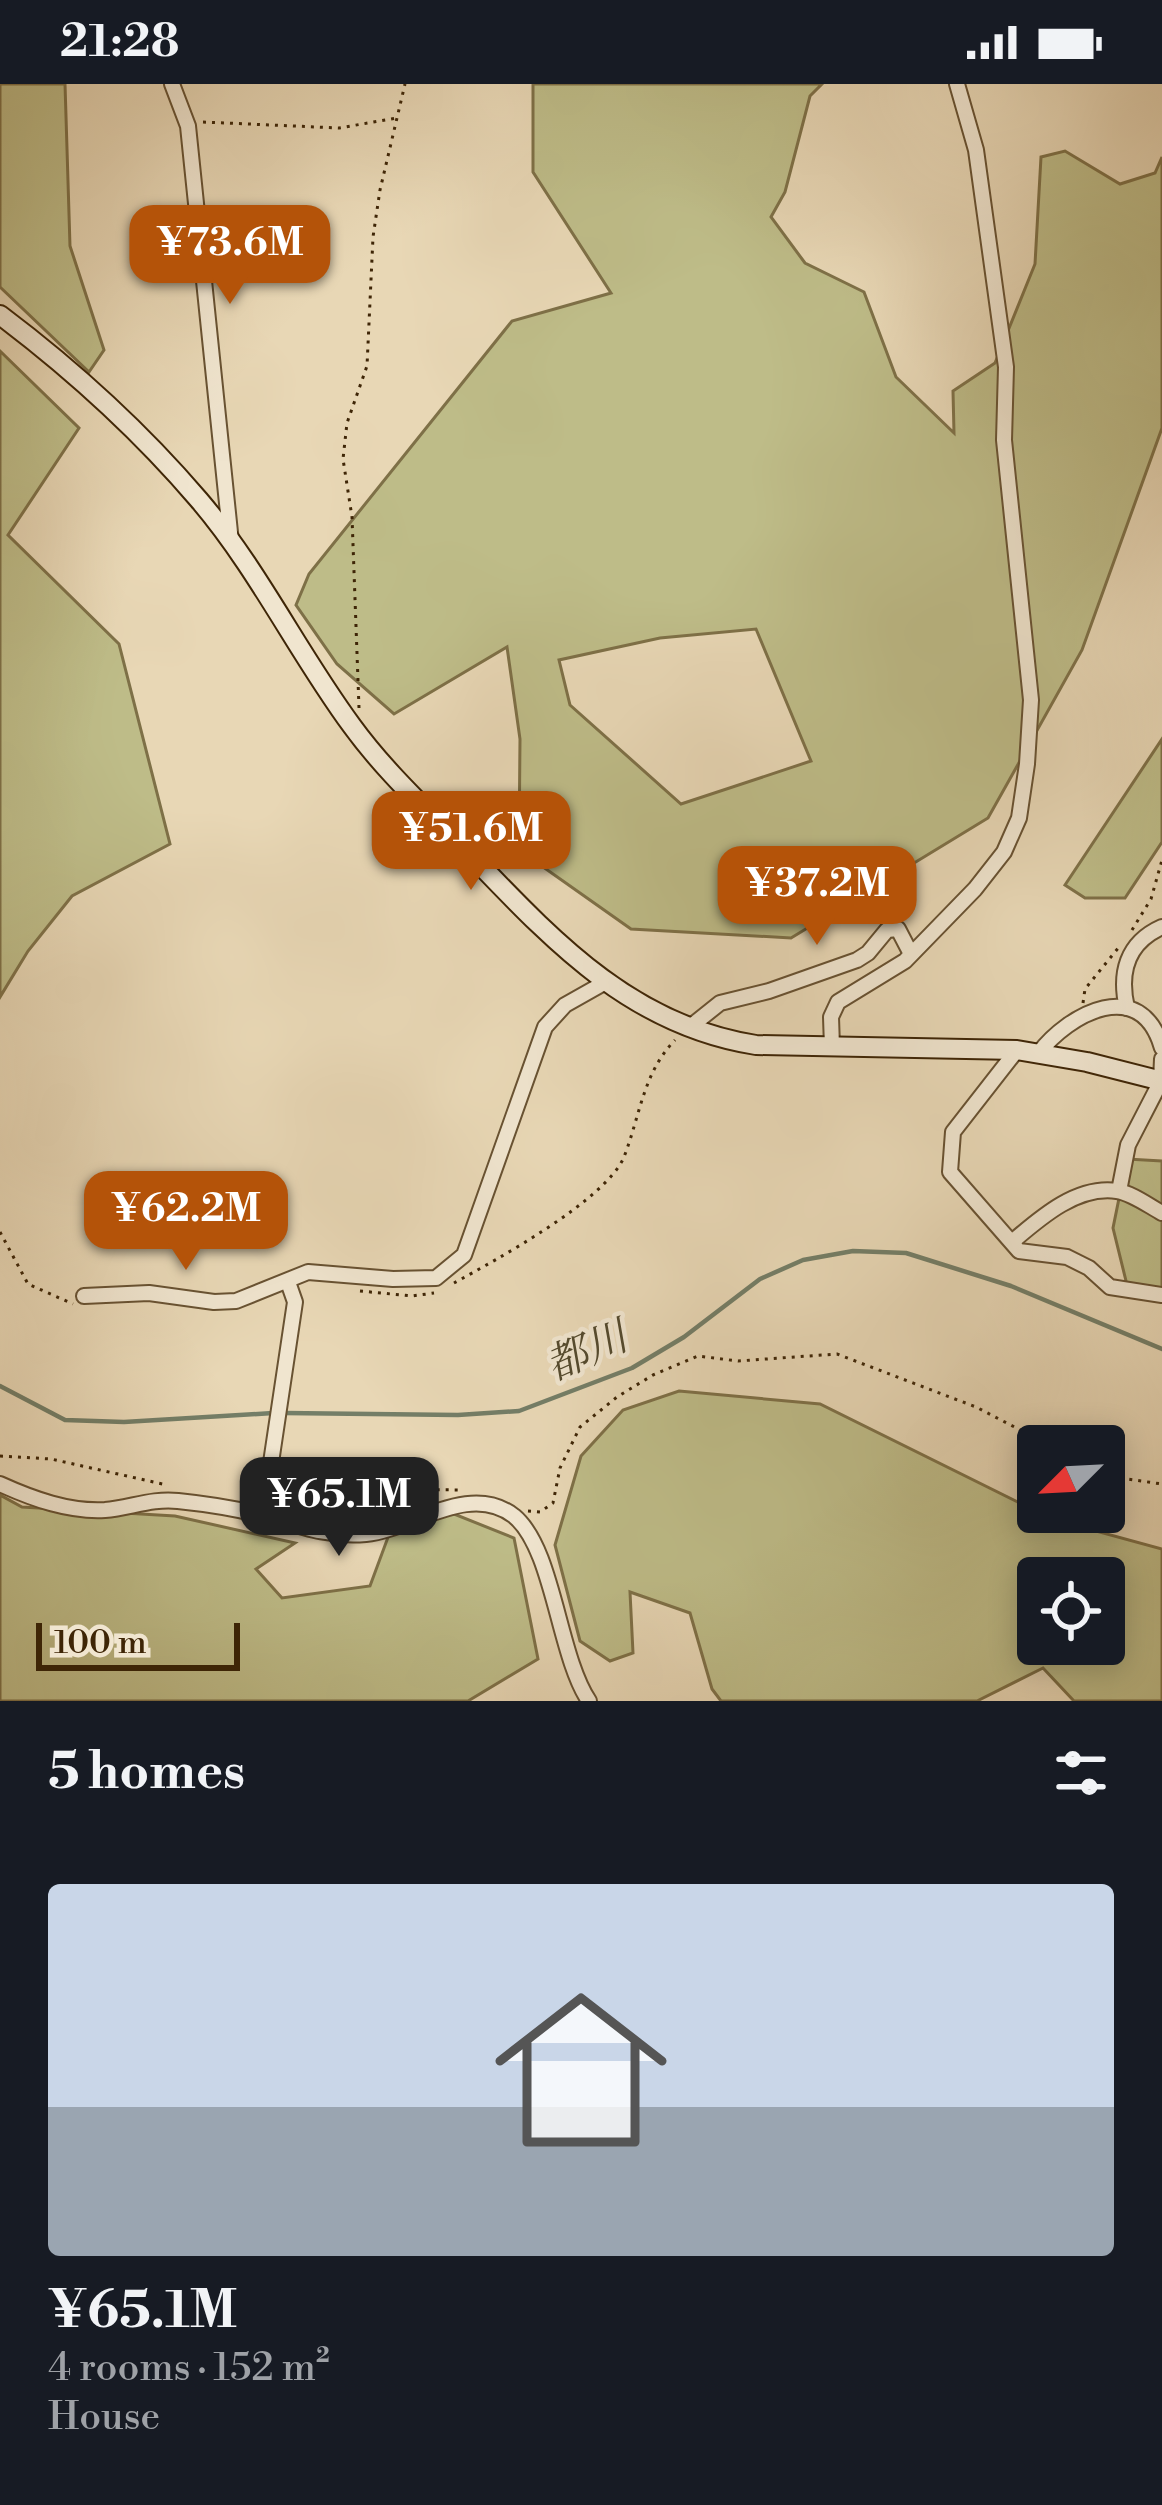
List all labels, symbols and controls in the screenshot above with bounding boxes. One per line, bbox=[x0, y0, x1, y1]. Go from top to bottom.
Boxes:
text: 21:28 bbox=[60, 14, 179, 71]
pin: ¥73.6M bbox=[132, 205, 328, 307]
text: ¥73.6M bbox=[156, 219, 304, 268]
pin: ¥51.6M bbox=[373, 791, 569, 893]
text: ¥51.6M bbox=[399, 805, 543, 854]
pin: ¥37.2M bbox=[719, 846, 915, 948]
text: ¥37.2M bbox=[745, 860, 889, 909]
pin: ¥62.2M bbox=[88, 1171, 284, 1273]
text: ¥62.2M bbox=[111, 1185, 261, 1234]
water label: 都川 bbox=[538, 1309, 640, 1394]
north arrow bbox=[1017, 1425, 1125, 1533]
map controls bbox=[1017, 1425, 1125, 1665]
pin: ¥65.1M bbox=[241, 1457, 437, 1559]
text: ¥65.1M bbox=[267, 1471, 411, 1520]
button: locate bbox=[1017, 1557, 1125, 1665]
scale bar bbox=[36, 1617, 240, 1670]
text: 100 m bbox=[54, 1623, 147, 1664]
icon: filters bbox=[1048, 1740, 1114, 1806]
text: 5 homes bbox=[48, 1741, 245, 1805]
icon: home bbox=[473, 1962, 689, 2178]
text: ¥65.1M bbox=[48, 2280, 237, 2344]
text: 4 rooms · 152 m² bbox=[48, 2344, 330, 2393]
text: House bbox=[48, 2393, 160, 2442]

